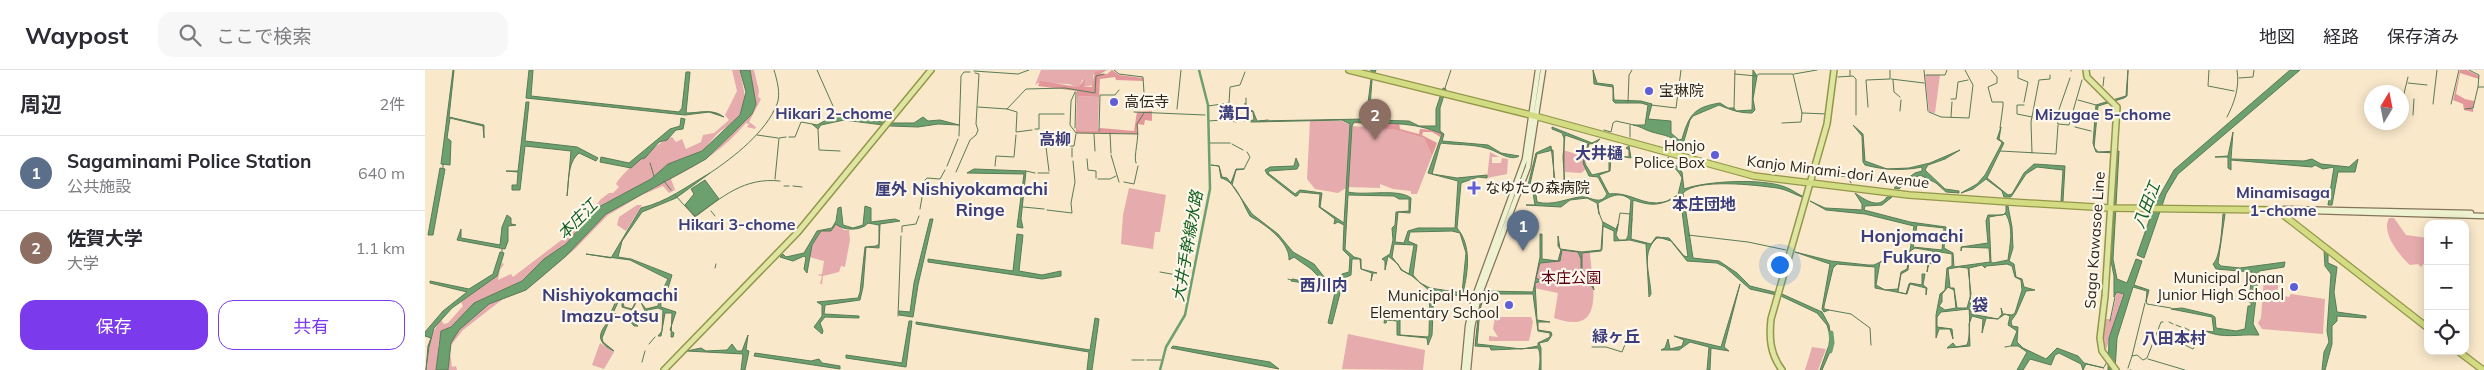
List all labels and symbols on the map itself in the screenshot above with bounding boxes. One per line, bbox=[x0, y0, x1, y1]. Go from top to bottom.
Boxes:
place label: 宝琳院 bbox=[1659, 81, 1704, 100]
marker: 宝琳院 bbox=[1643, 85, 1655, 97]
north arrow bbox=[2364, 85, 2409, 130]
place label: 高伝寺 bbox=[1124, 92, 1169, 111]
marker: 高伝寺 bbox=[1108, 96, 1120, 108]
pin: 2 bbox=[1359, 99, 1391, 140]
district label: Hikari 2-chome bbox=[775, 103, 893, 123]
district label: 溝口 bbox=[1218, 103, 1250, 123]
district label: Mizugae 5-chome bbox=[2035, 104, 2171, 124]
district label: 高柳 bbox=[1039, 129, 1071, 149]
place label: Honjo Police Box bbox=[1634, 136, 1705, 172]
district label: 大井樋 bbox=[1575, 143, 1623, 163]
marker: Honjo Police Box bbox=[1709, 149, 1721, 161]
street label: Kanjo Minami-dori Avenue bbox=[1746, 151, 1930, 192]
street label: Saga Kawasoe Line bbox=[2080, 171, 2109, 309]
district label: Nishiyokamachi Ringe bbox=[912, 177, 1048, 221]
water label: 八田江 bbox=[2128, 177, 2165, 231]
place label: なゆたの森病院 bbox=[1485, 178, 1590, 197]
district label: 厘外 bbox=[875, 179, 908, 199]
marker: なゆたの森病院 bbox=[1467, 181, 1481, 195]
district label: Minamisaga 1-chome bbox=[2236, 182, 2330, 220]
water label: 大井手幹線水路 bbox=[1167, 187, 1207, 303]
water label: 本庄江 bbox=[553, 194, 602, 243]
district label: 本庄団地 bbox=[1672, 194, 1736, 214]
pin: 1 bbox=[1507, 210, 1539, 251]
district label: Hikari 3-chome bbox=[678, 214, 796, 234]
district label: Honjomachi Fukuro bbox=[1861, 224, 1963, 268]
your location bbox=[1767, 252, 1793, 278]
park label: 本庄公園 bbox=[1541, 268, 1601, 287]
place label: Municipal Jonan Junior High School bbox=[2157, 268, 2284, 304]
district label: 西川内 bbox=[1300, 275, 1348, 295]
marker: Municipal Jonan Junior High School bbox=[2288, 281, 2300, 293]
district label: Nishiyokamachi Imazu-otsu bbox=[542, 283, 678, 327]
place label: Municipal Honjo Elementary School bbox=[1370, 286, 1499, 322]
district label: 袋 bbox=[1972, 295, 1988, 315]
marker: Municipal Honjo Elementary School bbox=[1503, 299, 1515, 311]
district label: 緑ヶ丘 bbox=[1592, 326, 1640, 346]
district label: 八田本村 bbox=[2142, 328, 2206, 348]

